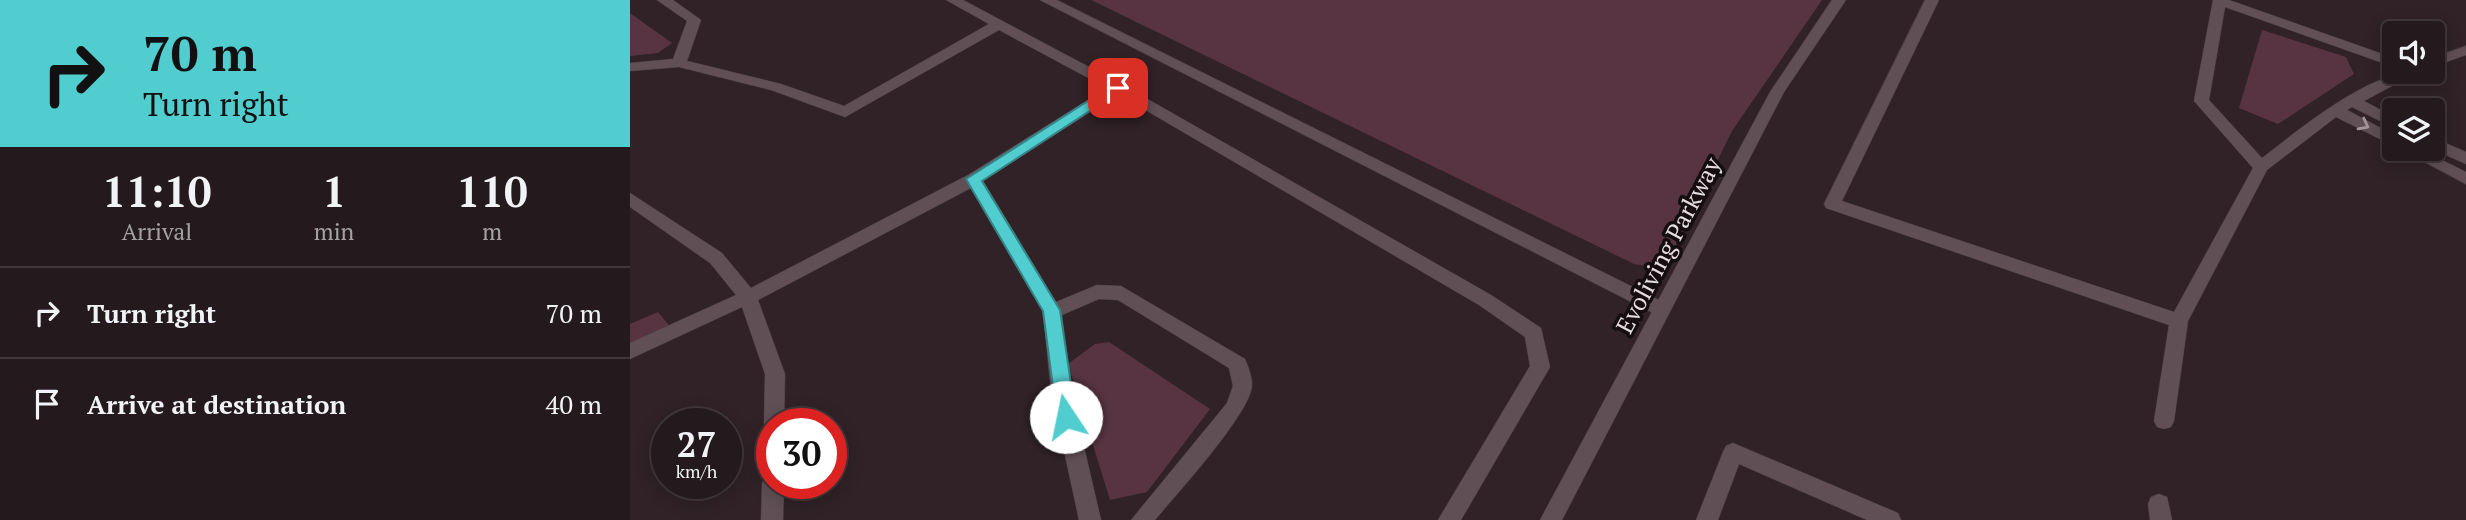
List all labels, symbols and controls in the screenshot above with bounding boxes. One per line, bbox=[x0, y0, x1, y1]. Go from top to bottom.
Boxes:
text: 70 m bbox=[143, 20, 257, 85]
map controls bbox=[2382, 21, 2445, 161]
button: sound bbox=[2382, 21, 2445, 84]
icon: right bbox=[28, 28, 119, 119]
pin bbox=[1088, 58, 1148, 118]
icon: arrive bbox=[1099, 69, 1137, 107]
text: Turn right bbox=[143, 83, 289, 125]
button: layers bbox=[2382, 98, 2445, 161]
one-way arrow bbox=[2357, 117, 2370, 131]
street label: Evoliving Parkway bbox=[1608, 151, 1728, 339]
text: 11:10 bbox=[102, 163, 212, 219]
text: 1 bbox=[322, 163, 346, 219]
text: 110 bbox=[457, 163, 528, 219]
text: Arrival bbox=[122, 216, 192, 247]
text: min bbox=[314, 216, 354, 247]
text: m bbox=[482, 216, 502, 247]
icon: right bbox=[28, 294, 66, 332]
text: Turn right bbox=[87, 296, 216, 330]
text: 70 m bbox=[546, 296, 602, 330]
position arrow bbox=[1029, 380, 1103, 454]
icon: arrive bbox=[28, 385, 66, 423]
text: Arrive at destination bbox=[87, 387, 346, 421]
text: 40 m bbox=[546, 387, 602, 421]
speed limit sign: 30 bbox=[756, 408, 847, 499]
text: 27 bbox=[677, 421, 716, 467]
text: km/h bbox=[676, 459, 717, 483]

